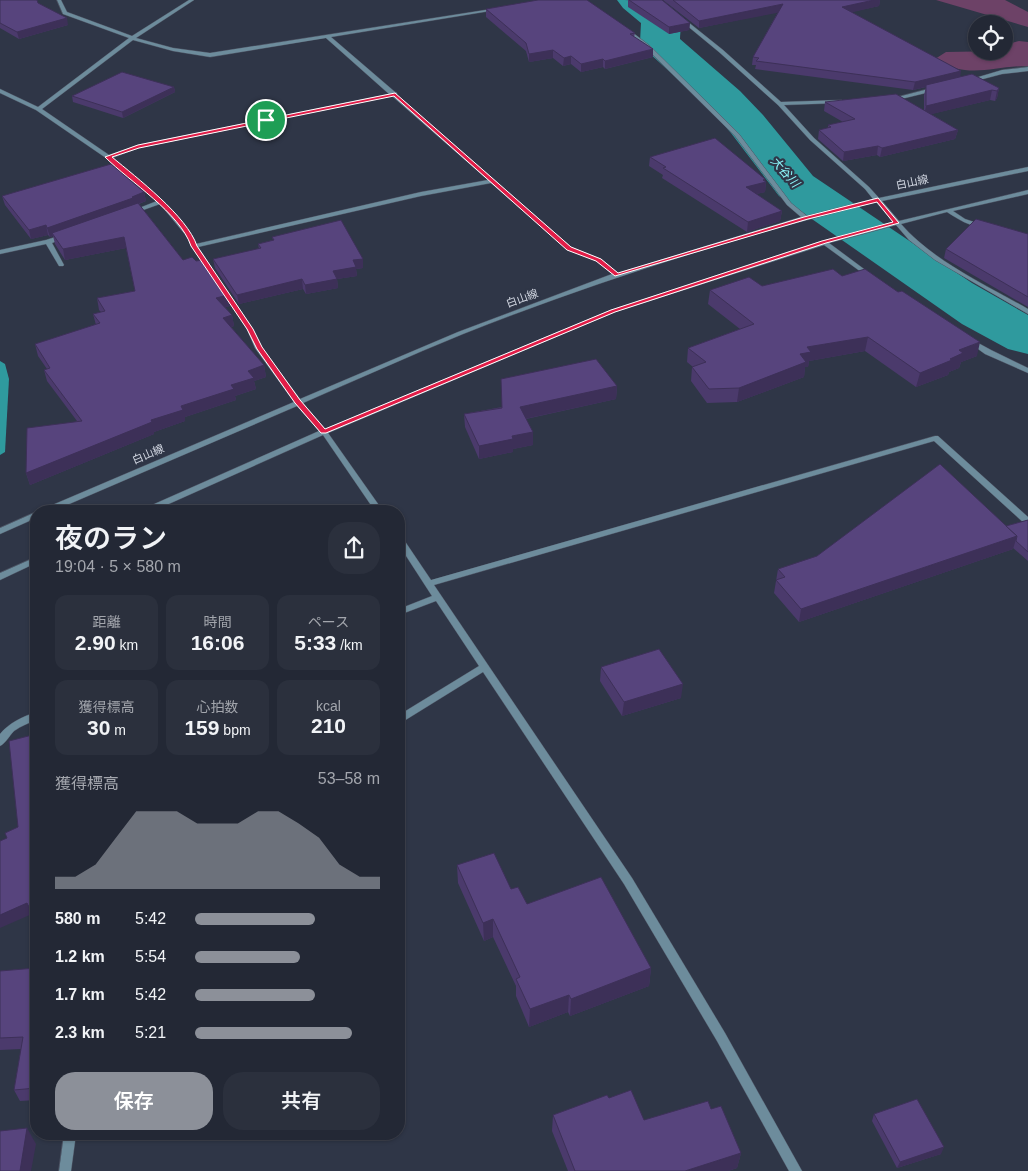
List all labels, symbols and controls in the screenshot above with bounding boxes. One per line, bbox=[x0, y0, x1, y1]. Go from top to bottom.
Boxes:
map controls bbox=[968, 15, 1013, 60]
button: locate bbox=[968, 15, 1013, 60]
pin bbox=[245, 99, 287, 141]
icon: arrive bbox=[252, 106, 280, 134]
water label: 大谷川 bbox=[768, 154, 804, 192]
street label: 白山線 bbox=[895, 173, 929, 191]
street label: 白山線 bbox=[504, 287, 540, 309]
street label: 白山線 bbox=[130, 442, 166, 466]
button: share bbox=[328, 522, 380, 574]
text: 夜のラン bbox=[55, 523, 167, 554]
text: 19:04 · 5 × 580 m bbox=[55, 558, 181, 575]
text: 距離 bbox=[93, 614, 121, 630]
text: 時間 bbox=[204, 614, 232, 630]
text: ペース bbox=[308, 614, 349, 630]
text: 2.90 bbox=[75, 631, 116, 654]
text: 16:06 bbox=[191, 631, 244, 654]
text: 5:33 bbox=[294, 631, 336, 654]
text: km bbox=[116, 637, 138, 653]
text: /km bbox=[336, 637, 363, 653]
text: kcal bbox=[316, 698, 341, 714]
text: 獲得標高 bbox=[79, 699, 135, 715]
text: 心拍数 bbox=[197, 699, 239, 715]
text: 210 bbox=[311, 714, 346, 737]
text: 30 bbox=[87, 716, 110, 739]
text: 159 bbox=[184, 716, 219, 739]
text: m bbox=[110, 722, 126, 738]
text: bpm bbox=[219, 722, 251, 738]
text: 53–58 m bbox=[318, 770, 380, 787]
text: 獲得標高 bbox=[55, 775, 119, 792]
text: 580 m bbox=[55, 910, 100, 927]
text: 5:42 bbox=[135, 910, 166, 927]
text: 1.2 km bbox=[55, 948, 105, 965]
text: 5:54 bbox=[135, 948, 166, 965]
text: 1.7 km bbox=[55, 986, 105, 1003]
text: 5:42 bbox=[135, 986, 166, 1003]
text: 2.3 km bbox=[55, 1024, 105, 1041]
text: 5:21 bbox=[135, 1024, 166, 1041]
button: 保存 bbox=[55, 1072, 213, 1130]
button: 共有 bbox=[223, 1072, 380, 1130]

